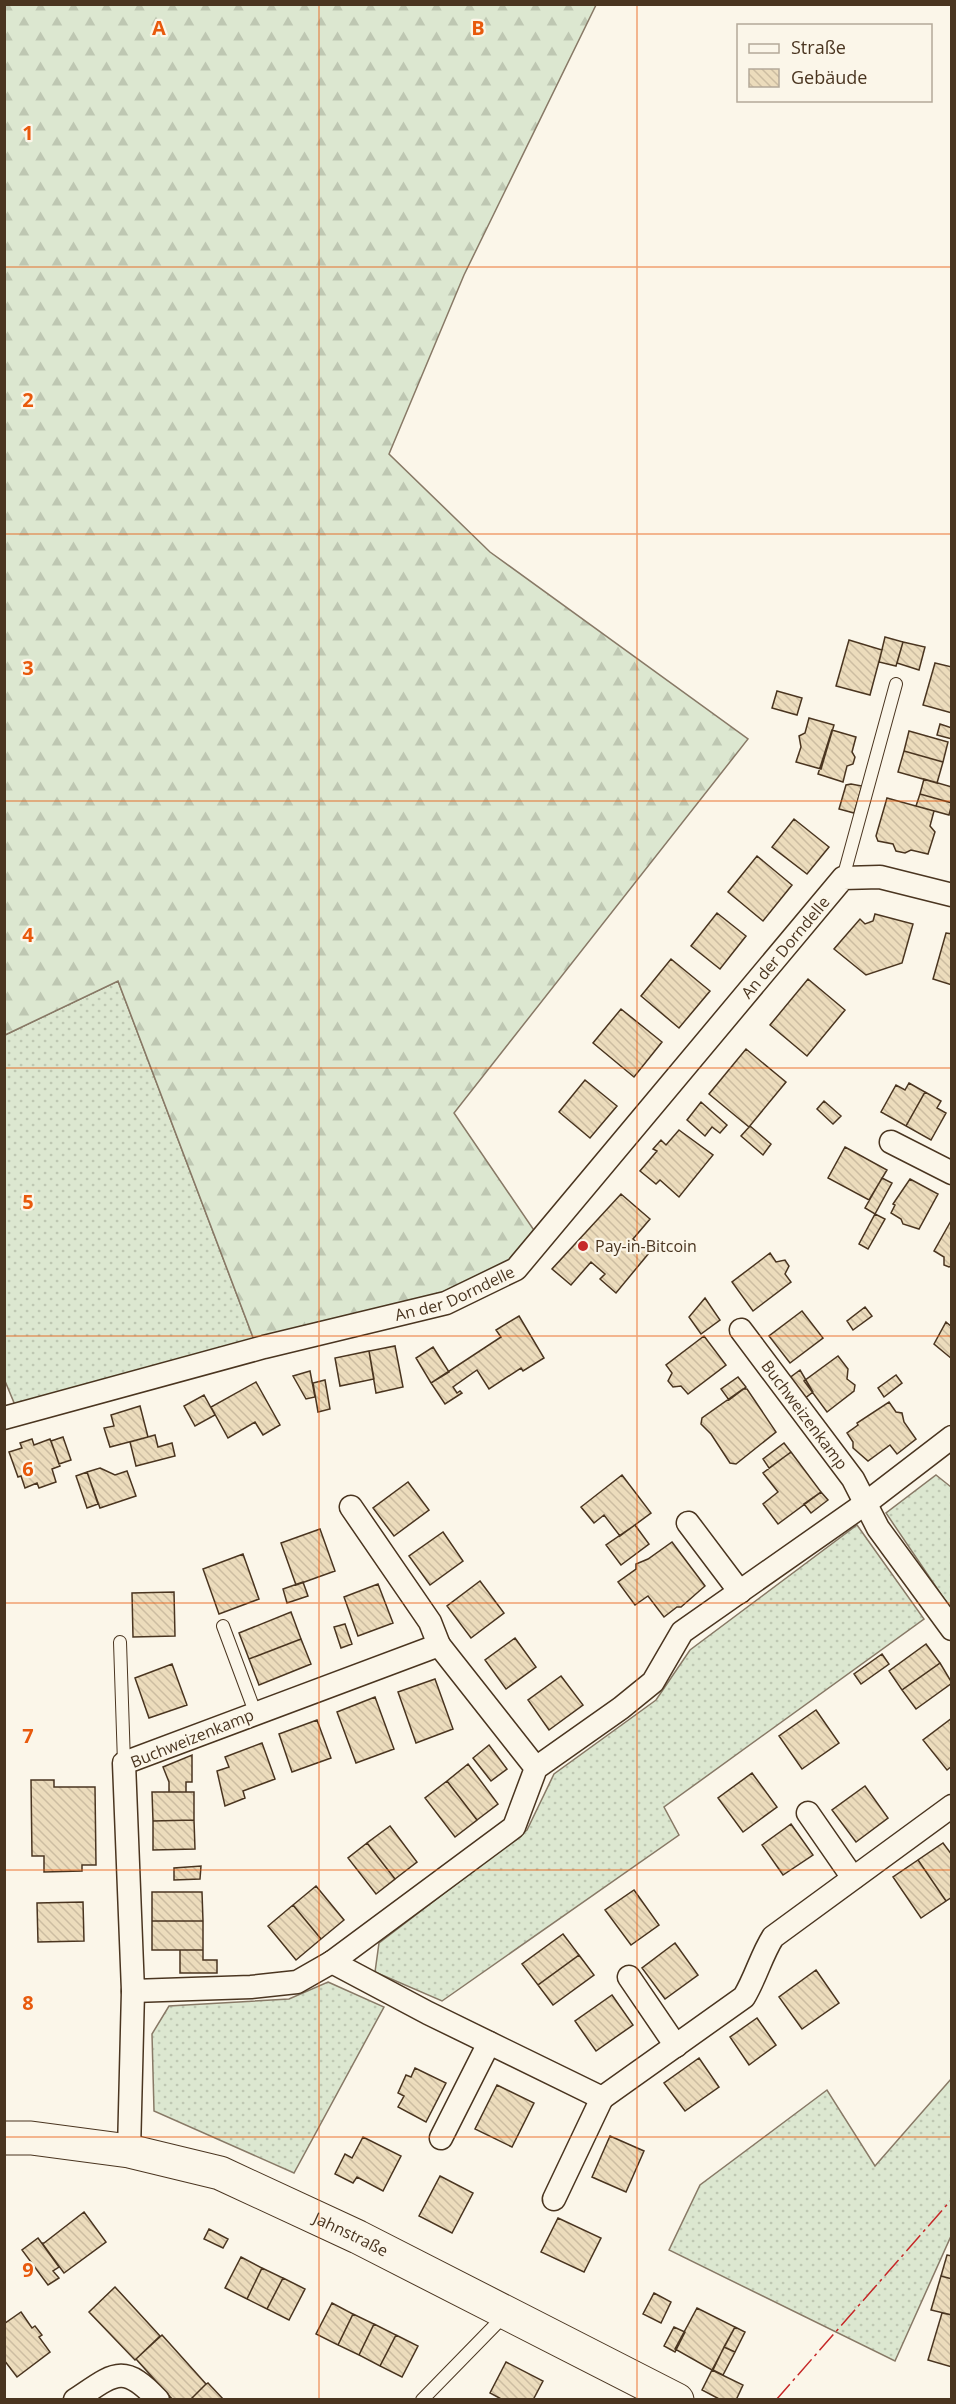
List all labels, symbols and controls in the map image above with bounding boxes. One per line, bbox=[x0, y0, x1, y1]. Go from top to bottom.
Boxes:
text: A bbox=[152, 14, 166, 41]
text: B bbox=[471, 14, 485, 41]
legend bbox=[737, 24, 932, 102]
text: Straße bbox=[791, 35, 846, 59]
text: Gebäude bbox=[791, 65, 867, 89]
text: 1 bbox=[22, 119, 34, 146]
text: 2 bbox=[22, 386, 34, 413]
text: 3 bbox=[22, 654, 34, 681]
street label: An der Dorndelle bbox=[736, 891, 834, 1003]
text: 4 bbox=[22, 921, 34, 948]
text: 5 bbox=[22, 1188, 34, 1215]
place label: Pay-in-Bitcoin bbox=[595, 1235, 697, 1257]
marker: Pay-in-Bitcoin bbox=[576, 1239, 590, 1253]
street label: An der Dorndelle bbox=[393, 1260, 518, 1326]
street label: Buchweizenkamp bbox=[756, 1356, 853, 1474]
text: 6 bbox=[22, 1455, 34, 1482]
street label: Buchweizenkamp bbox=[127, 1703, 257, 1773]
text: 7 bbox=[22, 1722, 34, 1749]
text: 8 bbox=[22, 1989, 34, 2016]
street label: Jahnstraße bbox=[308, 2206, 392, 2262]
text: 9 bbox=[22, 2256, 34, 2283]

